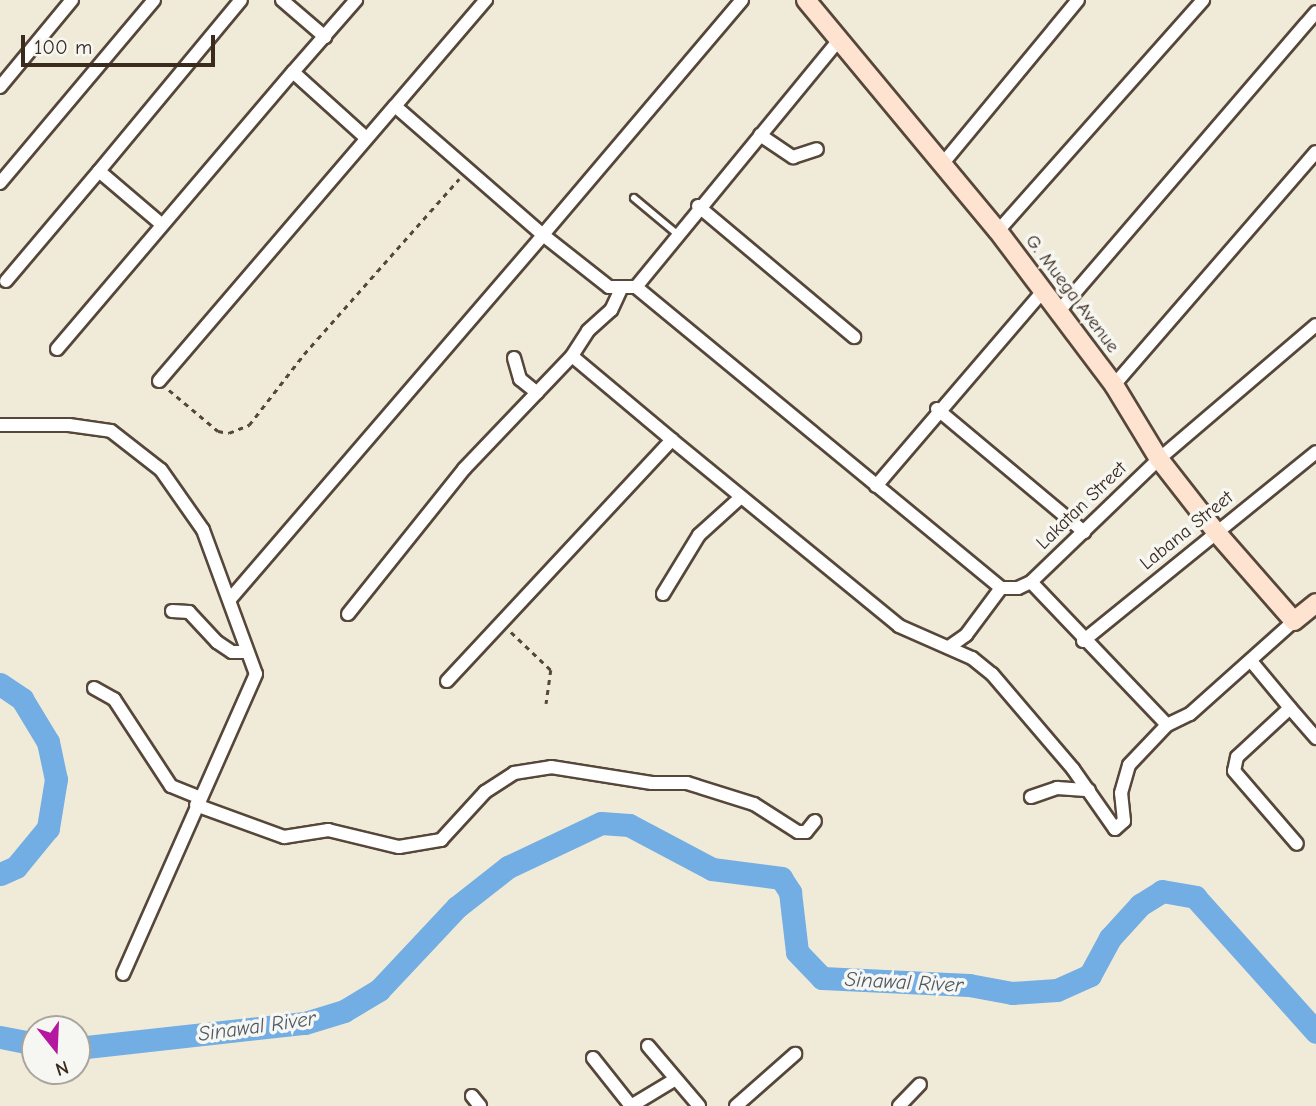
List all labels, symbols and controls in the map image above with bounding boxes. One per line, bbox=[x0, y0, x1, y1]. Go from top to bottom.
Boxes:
scale bar bbox=[24, 21, 219, 65]
text: 100 m bbox=[34, 35, 92, 59]
street label: G. Muega Avenue bbox=[1020, 230, 1124, 358]
street label: Lakatan Street bbox=[1032, 457, 1132, 555]
street label: Labana Street bbox=[1136, 487, 1238, 575]
water label: Sinawal River bbox=[844, 966, 964, 998]
water label: Sinawal River bbox=[197, 1005, 317, 1047]
north arrow bbox=[21, 1015, 91, 1085]
text: N bbox=[53, 1056, 71, 1080]

